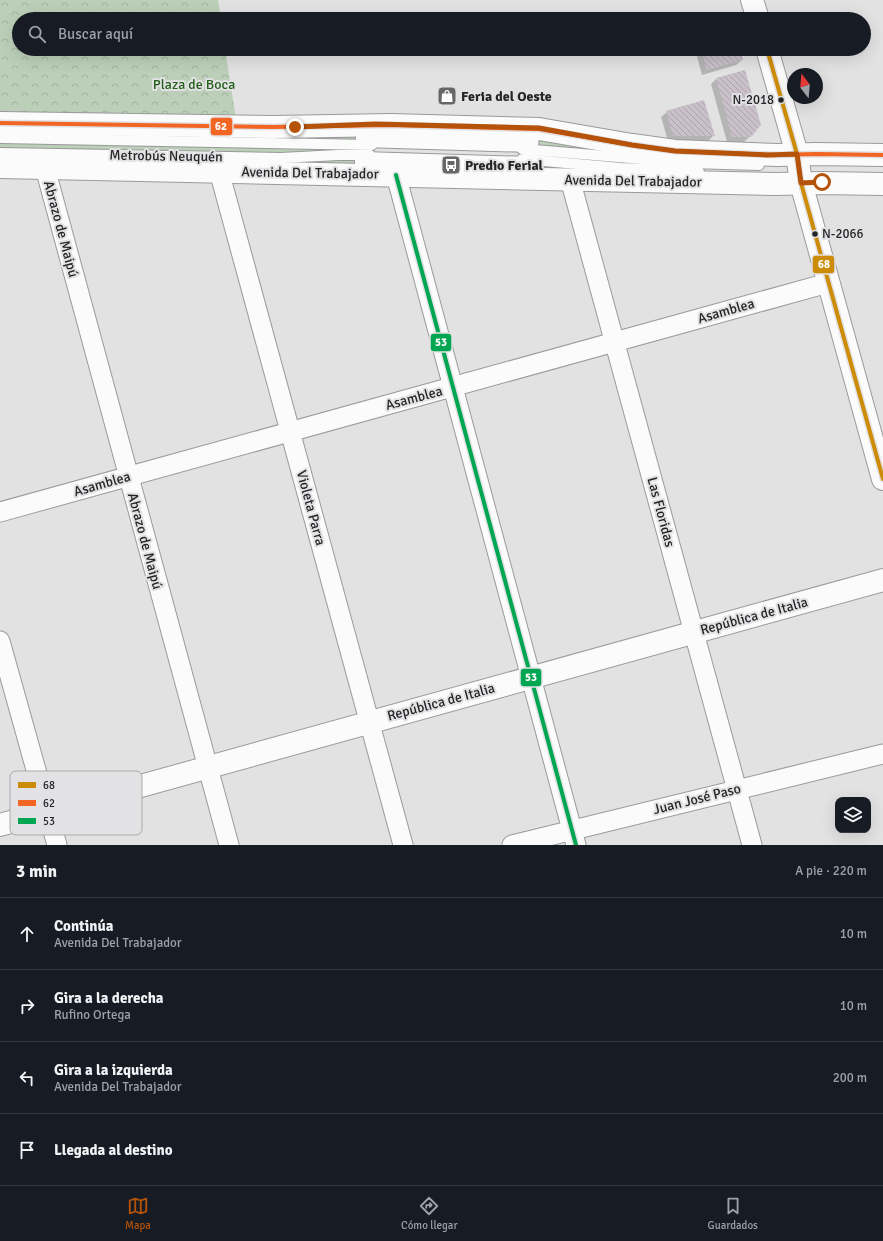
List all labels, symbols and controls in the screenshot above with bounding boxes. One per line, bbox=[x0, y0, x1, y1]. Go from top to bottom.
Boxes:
search box bbox=[12, 12, 871, 56]
icon: search bbox=[26, 23, 48, 45]
text: Buscar aquí bbox=[58, 25, 133, 43]
north arrow bbox=[787, 68, 823, 104]
park label: Plaza de Boca bbox=[153, 76, 235, 93]
shop icon: Feria del Oeste bbox=[436, 85, 458, 107]
place label: Feria del Oeste bbox=[461, 88, 552, 105]
place label: N-2018 bbox=[733, 92, 774, 108]
marker: N-2018 bbox=[776, 95, 786, 105]
line badge: 62 bbox=[210, 117, 233, 136]
route end bbox=[286, 118, 304, 136]
text: 62 bbox=[215, 120, 227, 133]
street label: Metrobús Neuquén bbox=[109, 147, 223, 165]
bus stop icon: Predio Ferial bbox=[440, 154, 462, 176]
place label: Predio Ferial bbox=[465, 157, 544, 174]
street label: Avenida Del Trabajador bbox=[241, 163, 380, 183]
street label: Avenida Del Trabajador bbox=[564, 171, 703, 191]
route start bbox=[813, 173, 831, 191]
street label: Abrazo de Maipú bbox=[40, 179, 82, 279]
place label: N-2066 bbox=[822, 226, 863, 242]
marker: N-2066 bbox=[810, 229, 820, 239]
line badge: 68 bbox=[812, 255, 835, 274]
text: 68 bbox=[818, 258, 830, 271]
street label: Asamblea bbox=[696, 295, 756, 327]
line badge: 53 bbox=[430, 333, 452, 352]
text: 53 bbox=[435, 336, 447, 349]
street label: Asamblea bbox=[384, 382, 444, 414]
street label: Asamblea bbox=[72, 468, 132, 500]
street label: Violeta Parra bbox=[293, 469, 329, 547]
street label: Las Floridas bbox=[643, 475, 679, 549]
street label: Abrazo de Maipú bbox=[124, 491, 166, 591]
street label: República de Italia bbox=[698, 593, 810, 639]
line badge: 53 bbox=[520, 668, 542, 687]
text: 53 bbox=[525, 671, 537, 684]
street label: República de Italia bbox=[385, 679, 497, 725]
legend bbox=[10, 771, 142, 835]
text: 68 bbox=[43, 779, 55, 792]
street label: Juan José Paso bbox=[651, 780, 743, 818]
text: 62 bbox=[43, 797, 55, 810]
map controls bbox=[835, 797, 871, 833]
button: layers bbox=[835, 797, 871, 833]
text: 53 bbox=[43, 815, 55, 828]
text: 3 min bbox=[16, 861, 57, 882]
text: A pie · 220 m bbox=[795, 863, 867, 879]
text: Continúa bbox=[54, 917, 113, 935]
icon: ahead bbox=[16, 923, 38, 945]
text: 10 m bbox=[840, 926, 867, 942]
text: Avenida Del Trabajador bbox=[54, 935, 182, 951]
text: Gira a la derecha bbox=[54, 989, 164, 1007]
icon: right bbox=[16, 995, 38, 1017]
text: 10 m bbox=[840, 998, 867, 1014]
text: Rufino Ortega bbox=[54, 1007, 131, 1023]
text: Gira a la izquierda bbox=[54, 1061, 173, 1079]
icon: left bbox=[16, 1067, 38, 1089]
text: 200 m bbox=[833, 1070, 867, 1086]
text: Avenida Del Trabajador bbox=[54, 1079, 182, 1095]
icon: arrive bbox=[16, 1139, 38, 1161]
text: Llegada al destino bbox=[54, 1141, 173, 1159]
tab: Mapa bbox=[125, 1195, 151, 1232]
tab: Cómo llegar bbox=[401, 1195, 457, 1232]
tab: Guardados bbox=[708, 1195, 758, 1232]

